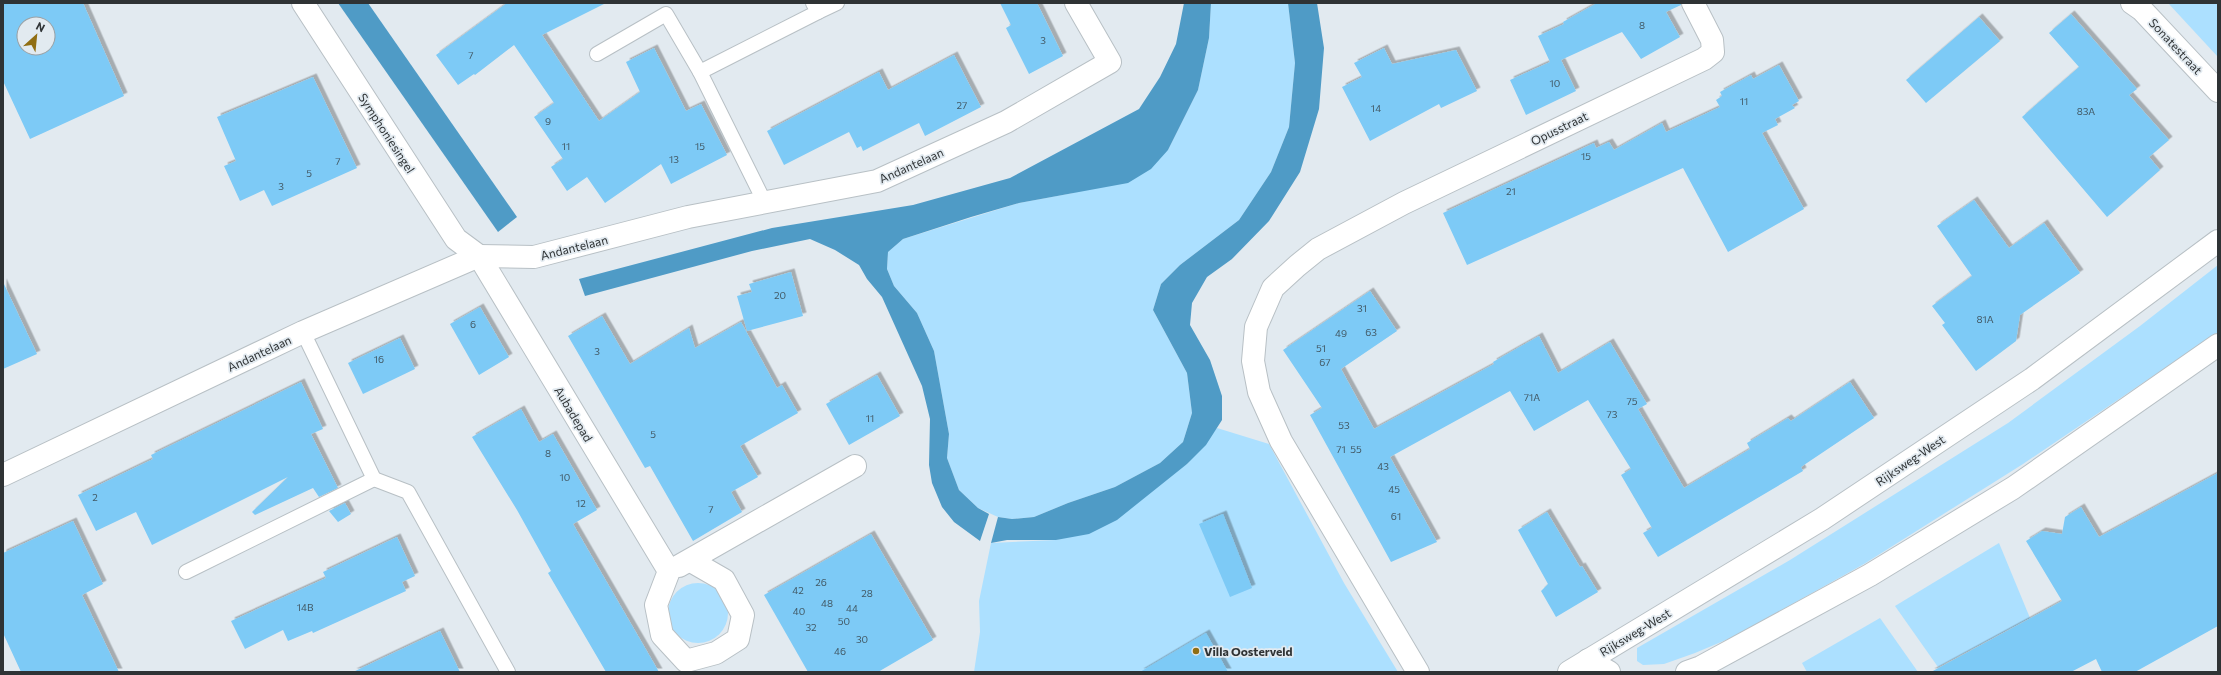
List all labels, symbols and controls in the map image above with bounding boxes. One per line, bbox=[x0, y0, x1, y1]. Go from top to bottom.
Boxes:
street label: Sonatestraat bbox=[2147, 15, 2205, 77]
north arrow bbox=[16, 16, 56, 56]
text: N bbox=[34, 19, 47, 34]
house number: 8 bbox=[1639, 19, 1645, 31]
house number: 3 bbox=[1040, 34, 1046, 46]
house number: 7 bbox=[468, 49, 474, 61]
house number: 10 bbox=[1550, 77, 1560, 89]
street label: Symphoniesingel bbox=[356, 91, 418, 175]
house number: 11 bbox=[1740, 95, 1748, 107]
house number: 27 bbox=[957, 99, 967, 111]
house number: 14 bbox=[1371, 102, 1381, 114]
house number: 83A bbox=[2077, 105, 2095, 117]
street label: Opusstraat bbox=[1528, 108, 1590, 148]
house number: 9 bbox=[545, 115, 551, 127]
house number: 11 bbox=[562, 140, 570, 152]
house number: 15 bbox=[695, 140, 705, 152]
street label: Andantelaan bbox=[877, 145, 945, 185]
house number: 15 bbox=[1581, 150, 1591, 162]
house number: 13 bbox=[669, 153, 679, 165]
house number: 7 bbox=[335, 155, 341, 167]
house number: 5 bbox=[306, 167, 312, 179]
house number: 3 bbox=[278, 180, 284, 192]
house number: 21 bbox=[1506, 185, 1516, 197]
street label: Andantelaan bbox=[539, 232, 609, 262]
house number: 20 bbox=[774, 289, 786, 301]
house number: 31 bbox=[1357, 302, 1367, 314]
house number: 81A bbox=[1976, 313, 1994, 325]
house number: 6 bbox=[470, 318, 476, 330]
house number: 63 bbox=[1365, 326, 1377, 338]
house number: 49 bbox=[1335, 327, 1347, 339]
street label: Andantelaan bbox=[225, 332, 293, 374]
house number: 51 bbox=[1316, 342, 1326, 354]
house number: 3 bbox=[594, 345, 600, 357]
house number: 16 bbox=[374, 353, 384, 365]
house number: 67 bbox=[1319, 356, 1331, 368]
street label: Aubadepad bbox=[552, 384, 596, 444]
house number: 71A bbox=[1524, 391, 1540, 403]
house number: 75 bbox=[1627, 395, 1638, 407]
house number: 73 bbox=[1607, 408, 1618, 420]
house number: 11 bbox=[866, 412, 874, 424]
house number: 53 bbox=[1338, 419, 1350, 431]
house number: 5 bbox=[650, 428, 656, 440]
street label: Rijksweg-West bbox=[1873, 432, 1947, 488]
house number: 71 bbox=[1336, 443, 1346, 455]
house number: 55 bbox=[1350, 443, 1362, 455]
house number: 8 bbox=[545, 447, 551, 459]
house number: 43 bbox=[1377, 460, 1389, 472]
house number: 10 bbox=[560, 471, 570, 483]
house number: 45 bbox=[1388, 483, 1400, 495]
house number: 2 bbox=[92, 491, 98, 503]
house number: 12 bbox=[576, 497, 586, 509]
house number: 7 bbox=[708, 503, 714, 515]
house number: 61 bbox=[1391, 510, 1401, 522]
house number: 26 bbox=[815, 576, 827, 588]
house number: 42 bbox=[792, 584, 804, 596]
house number: 28 bbox=[861, 587, 873, 599]
house number: 48 bbox=[821, 597, 833, 609]
house number: 14B bbox=[297, 601, 314, 613]
house number: 44 bbox=[846, 602, 858, 614]
house number: 40 bbox=[793, 605, 805, 617]
street label: Rijksweg-West bbox=[1597, 605, 1673, 659]
house number: 50 bbox=[838, 615, 850, 627]
house number: 32 bbox=[805, 621, 817, 633]
house number: 30 bbox=[856, 633, 868, 645]
place label: Villa Oosterveld bbox=[1204, 644, 1293, 658]
house number: 46 bbox=[834, 645, 846, 657]
marker: Villa Oosterveld bbox=[1191, 646, 1201, 656]

